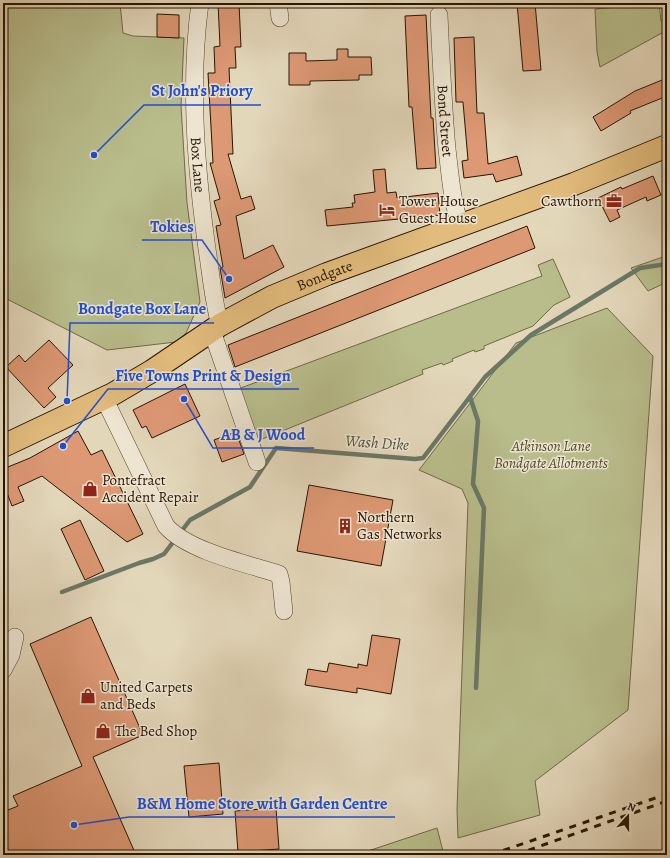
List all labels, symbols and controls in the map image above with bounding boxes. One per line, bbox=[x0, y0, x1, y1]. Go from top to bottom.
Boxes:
callout: St John's Priory bbox=[144, 77, 261, 105]
text: St John's Priory bbox=[151, 80, 253, 102]
street label: Bond Street bbox=[432, 84, 458, 158]
street label: Box Lane bbox=[186, 136, 210, 194]
place label: Tower House Guest House bbox=[399, 191, 479, 228]
place label: Cawthorn bbox=[541, 191, 602, 211]
office icon: Cawthorn bbox=[605, 192, 623, 210]
hotel icon: Tower House Guest House bbox=[378, 201, 396, 219]
callout: Tokies bbox=[142, 212, 202, 240]
text: Tokies bbox=[150, 216, 194, 238]
street label: Bondgate bbox=[294, 255, 356, 296]
callout: Bondgate Box Lane bbox=[70, 295, 214, 323]
text: Bondgate Box Lane bbox=[78, 298, 206, 320]
callout: Five Towns Print & Design bbox=[108, 361, 299, 389]
text: Five Towns Print & Design bbox=[115, 365, 291, 387]
callout: AB & J Wood bbox=[213, 420, 314, 448]
text: AB & J Wood bbox=[220, 424, 306, 446]
water label: Wash Dike bbox=[344, 430, 410, 456]
park label: Atkinson Lane Bondgate Allotments bbox=[494, 436, 608, 473]
place label: Pontefract Accident Repair bbox=[101, 470, 199, 507]
shop icon: Pontefract Accident Repair bbox=[81, 480, 99, 498]
place label: Northern Gas Networks bbox=[357, 507, 442, 544]
building icon: Northern Gas Networks bbox=[336, 517, 354, 535]
place label: United Carpets and Beds bbox=[100, 677, 193, 714]
shop icon: United Carpets and Beds bbox=[79, 687, 97, 705]
place label: The Bed Shop bbox=[115, 721, 197, 741]
shop icon: The Bed Shop bbox=[94, 722, 112, 740]
callout: B&M Home Store with Garden Centre bbox=[129, 789, 395, 817]
text: B&M Home Store with Garden Centre bbox=[137, 793, 387, 815]
north arrow bbox=[608, 796, 648, 836]
text: N bbox=[625, 799, 638, 816]

